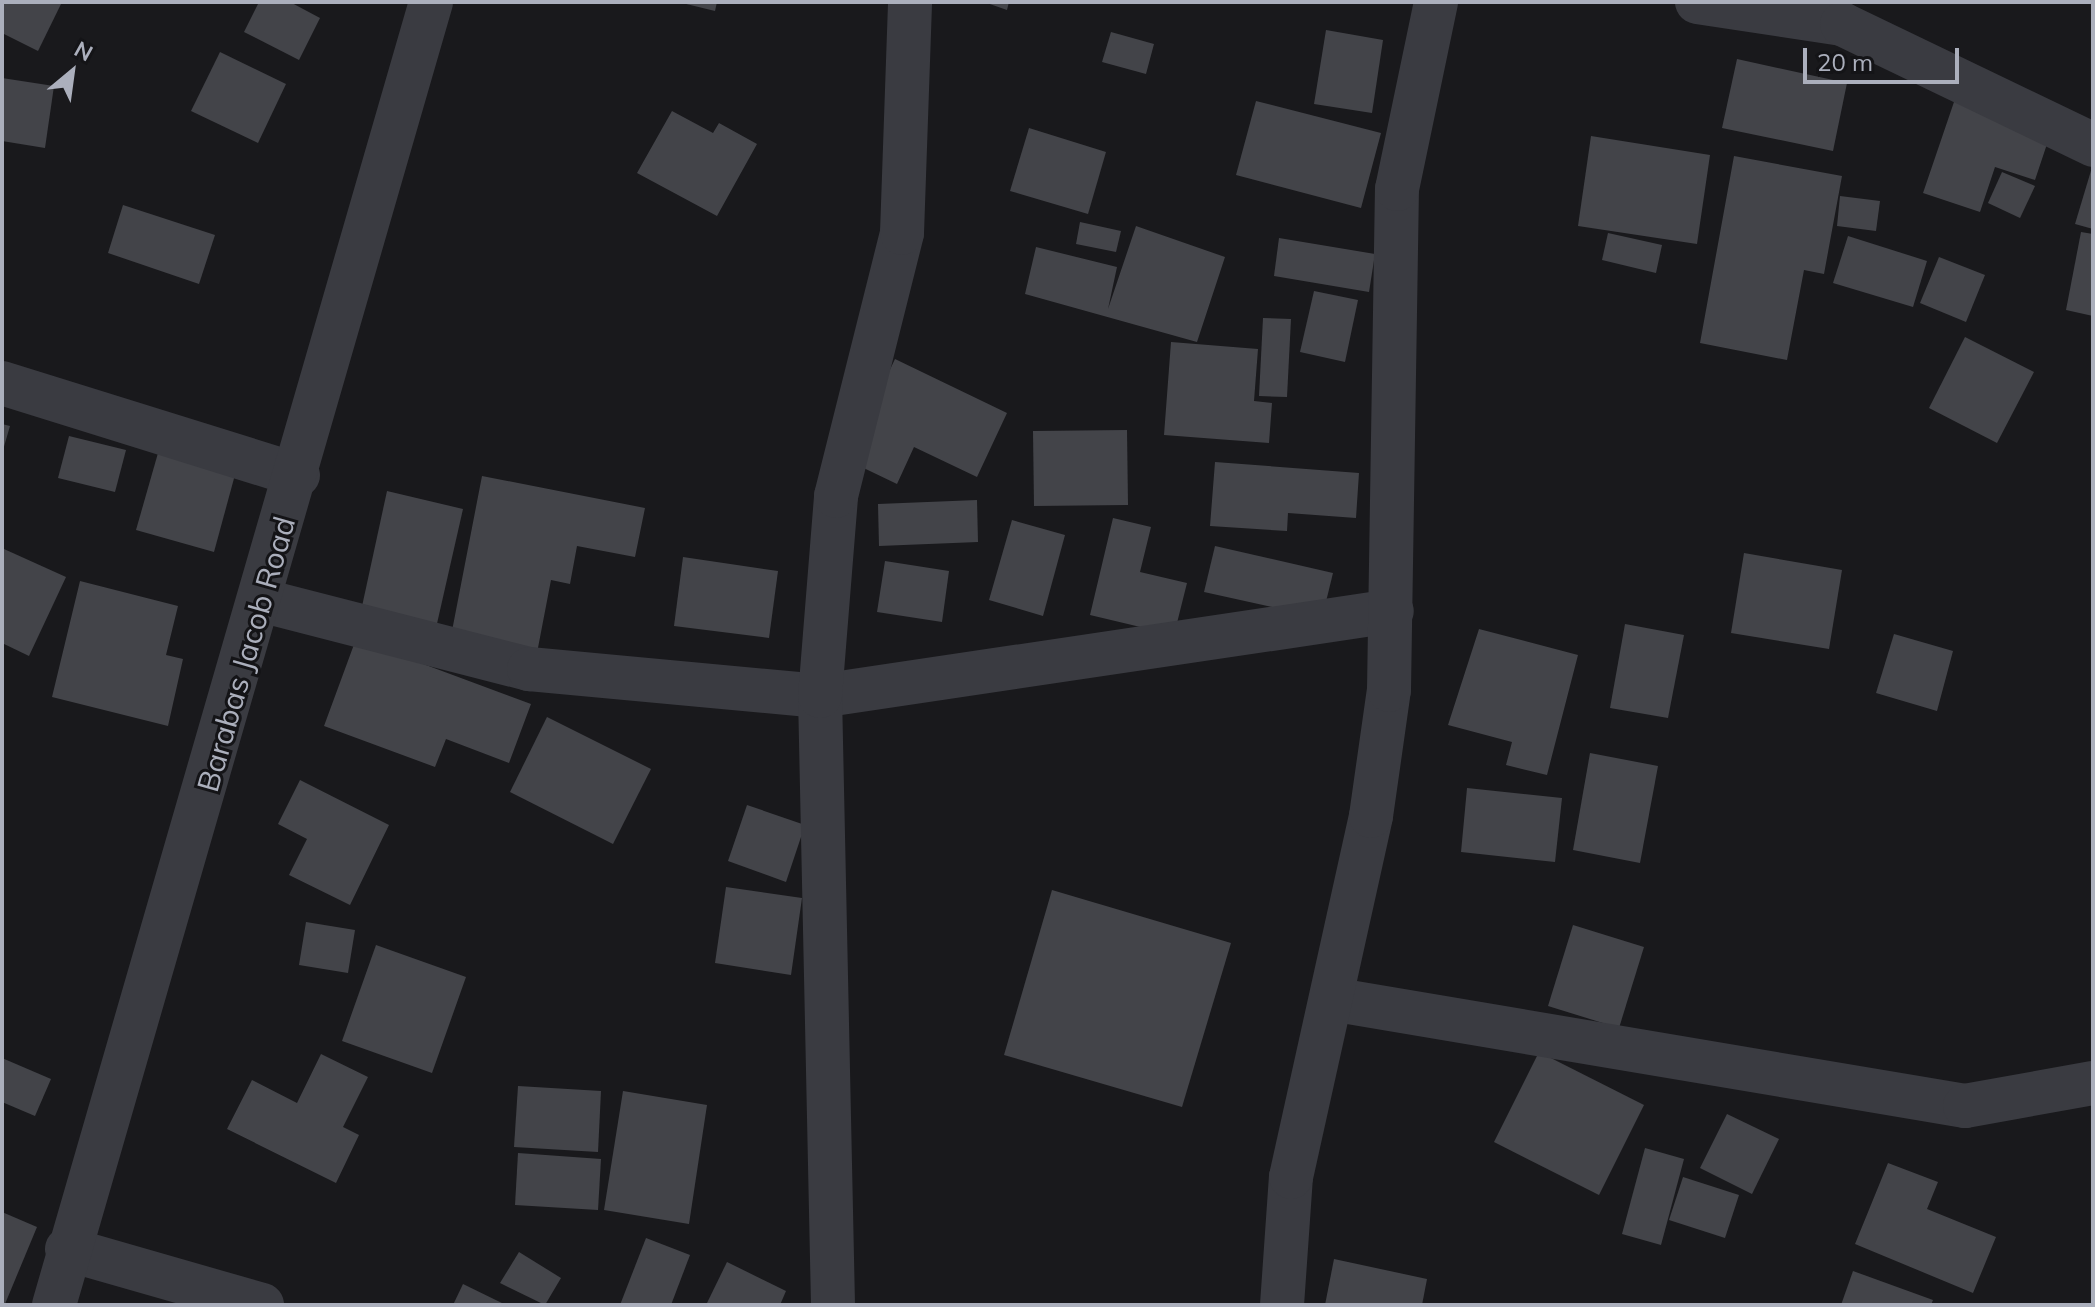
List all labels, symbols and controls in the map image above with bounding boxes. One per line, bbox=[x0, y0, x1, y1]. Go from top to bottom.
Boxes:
north arrow bbox=[32, 32, 112, 112]
scale bar bbox=[1807, 32, 1963, 82]
text: N bbox=[70, 35, 98, 67]
text: 20 m bbox=[1817, 47, 1873, 77]
street label: Barabas Jacob Road bbox=[189, 512, 303, 796]

